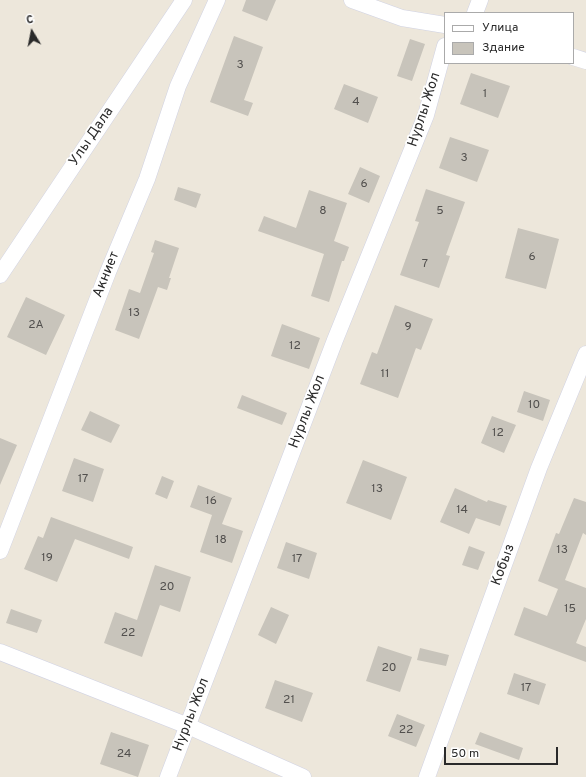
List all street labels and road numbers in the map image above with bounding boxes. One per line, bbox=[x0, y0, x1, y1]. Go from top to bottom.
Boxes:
street label: Нурлы Жол bbox=[405, 71, 445, 149]
street label: Улы Дала bbox=[66, 104, 118, 170]
street label: Акниет bbox=[90, 250, 124, 300]
street label: Нурлы Жол bbox=[286, 373, 330, 451]
street label: Кобыз bbox=[489, 542, 519, 588]
street label: Нурлы Жол bbox=[170, 676, 214, 754]

